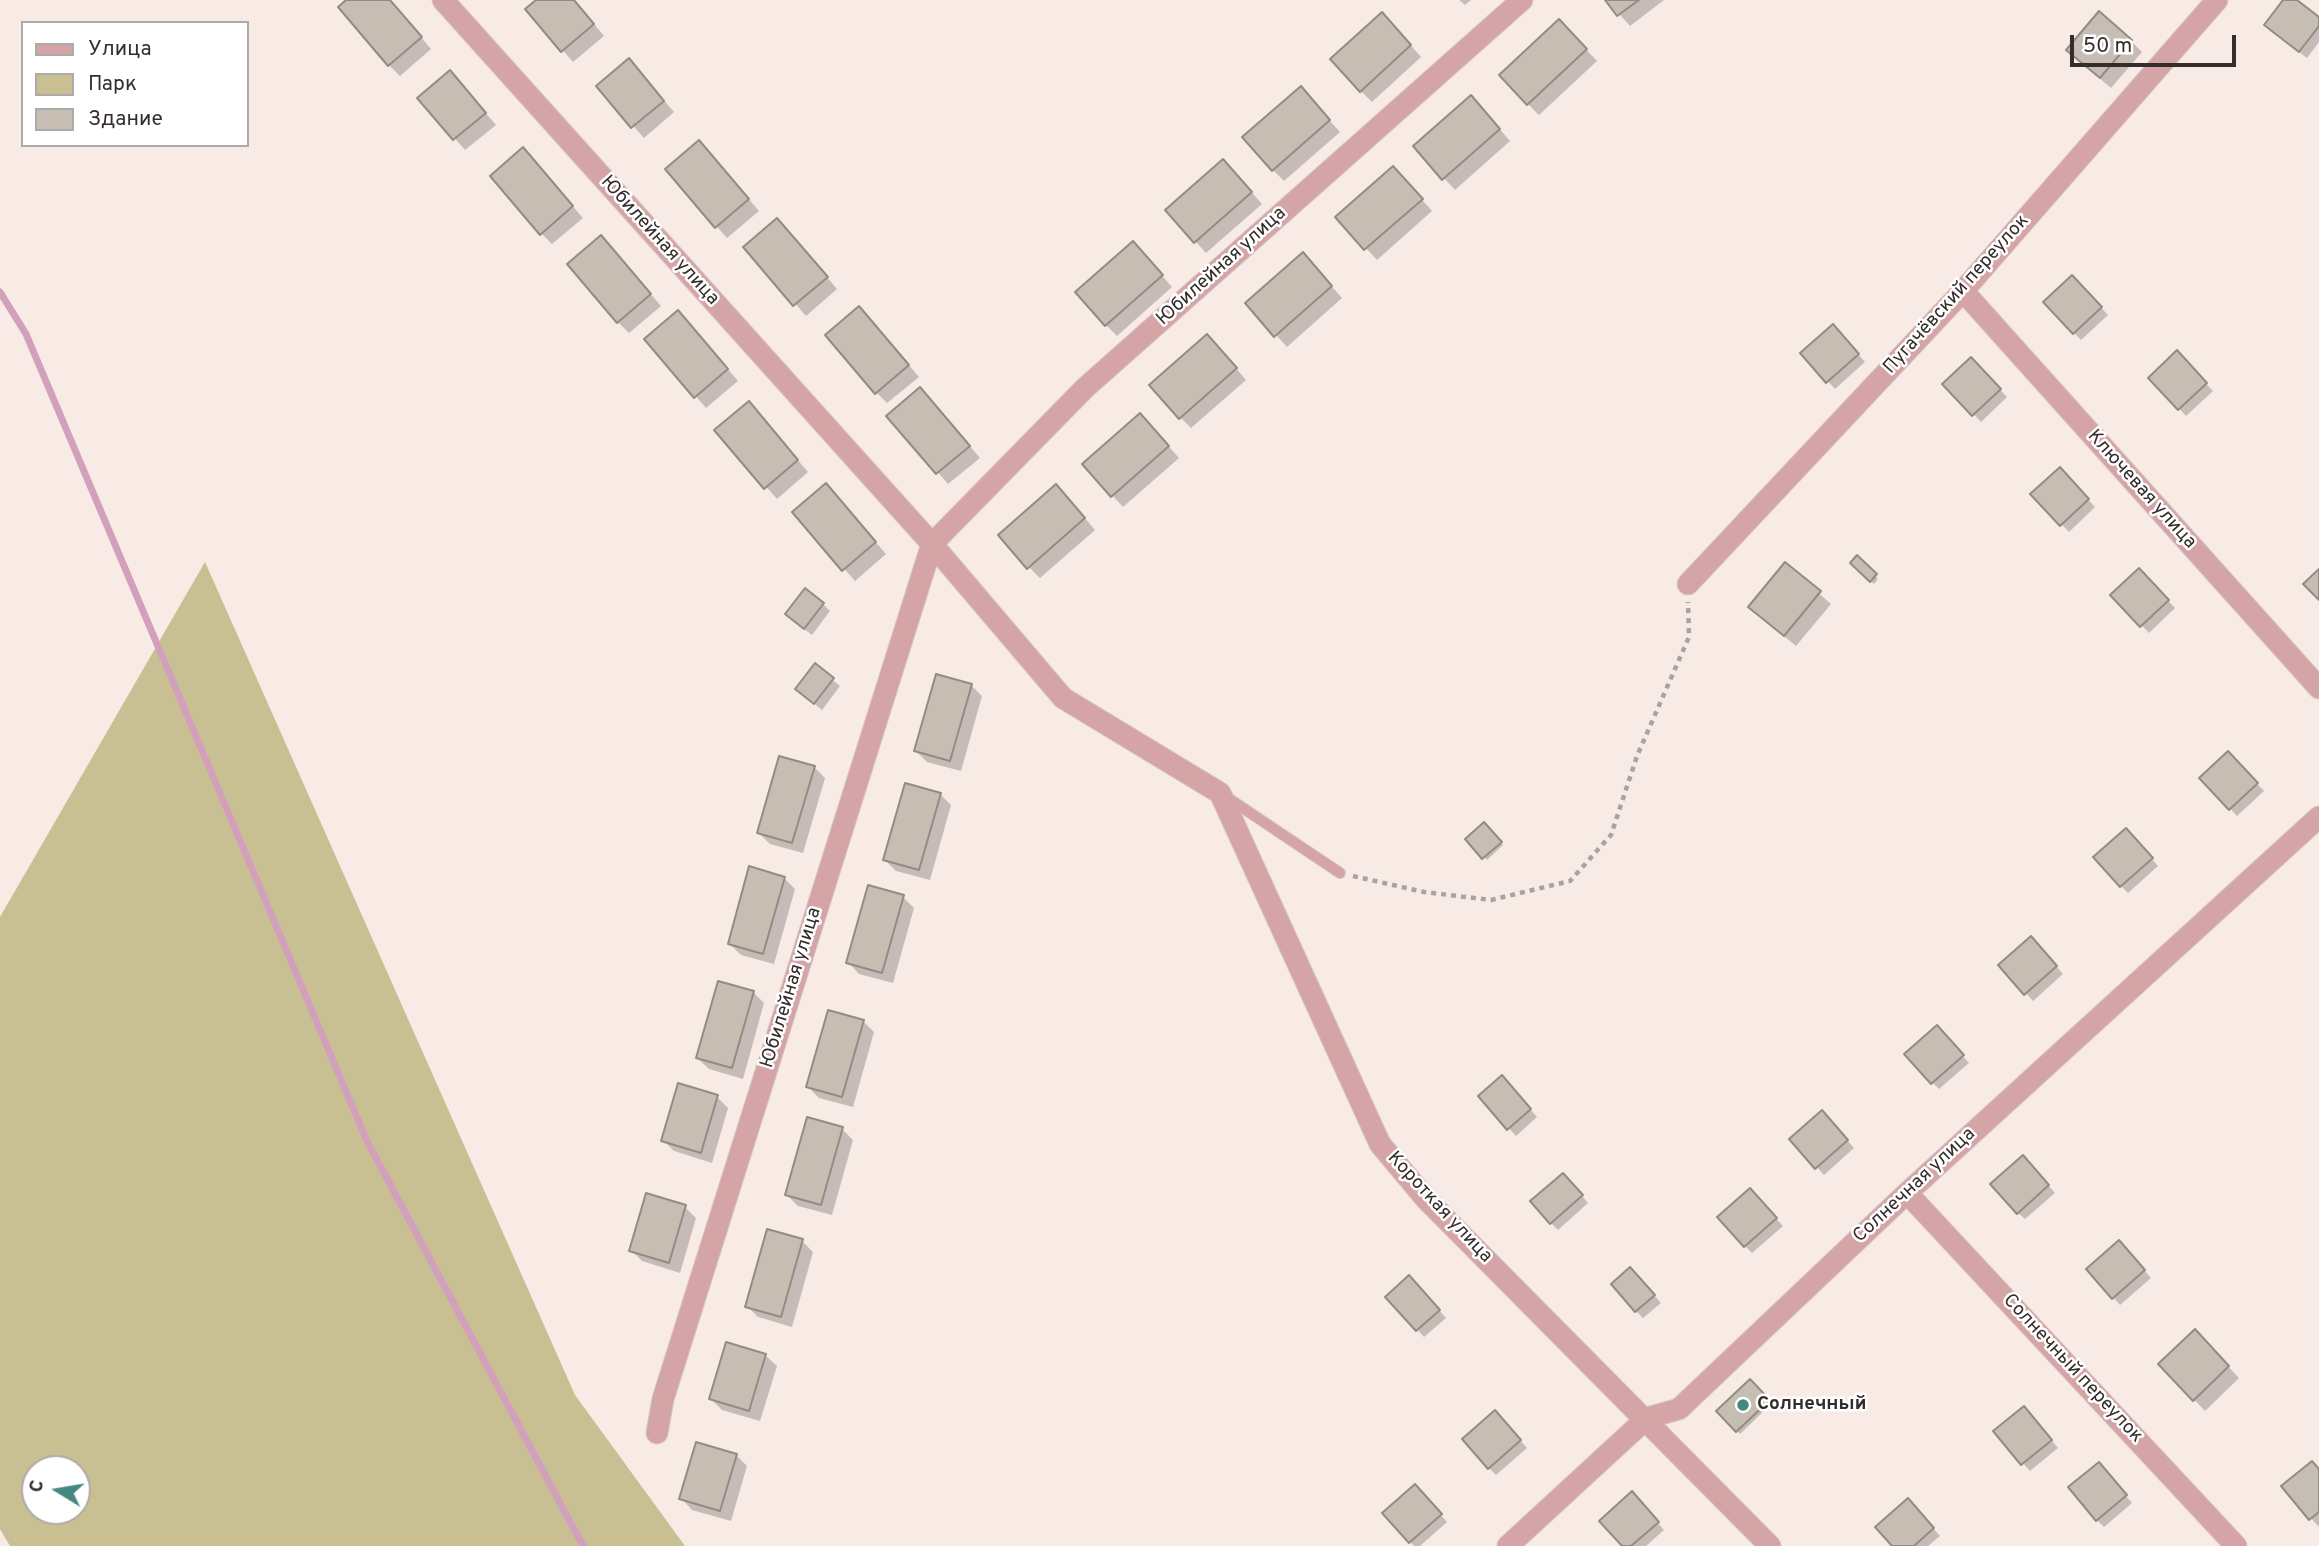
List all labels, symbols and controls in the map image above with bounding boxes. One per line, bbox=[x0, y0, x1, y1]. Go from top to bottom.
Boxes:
legend bbox=[21, 21, 248, 147]
scale bar bbox=[2074, 21, 2240, 65]
text: 50 m bbox=[2083, 33, 2132, 60]
text: Улица bbox=[88, 36, 152, 63]
text: Парк bbox=[88, 71, 137, 98]
text: Здание bbox=[88, 106, 163, 133]
street label: Юбилейная улица bbox=[595, 171, 723, 311]
street label: Юбилейная улица bbox=[1152, 203, 1292, 331]
street label: Пугачёвский переулок bbox=[1879, 211, 2035, 379]
street label: Ключевая улица bbox=[2082, 426, 2200, 554]
street label: Юбилейная улица bbox=[757, 905, 827, 1071]
street label: Солнечная улица bbox=[1849, 1124, 1981, 1248]
street label: Короткая улица bbox=[1382, 1148, 1496, 1268]
street label: Солнечный переулок bbox=[1997, 1290, 2147, 1448]
place label: Солнечный bbox=[1757, 1394, 1867, 1416]
marker: Солнечный bbox=[1735, 1397, 1751, 1413]
north arrow bbox=[21, 1455, 91, 1525]
text: С bbox=[24, 1478, 50, 1495]

